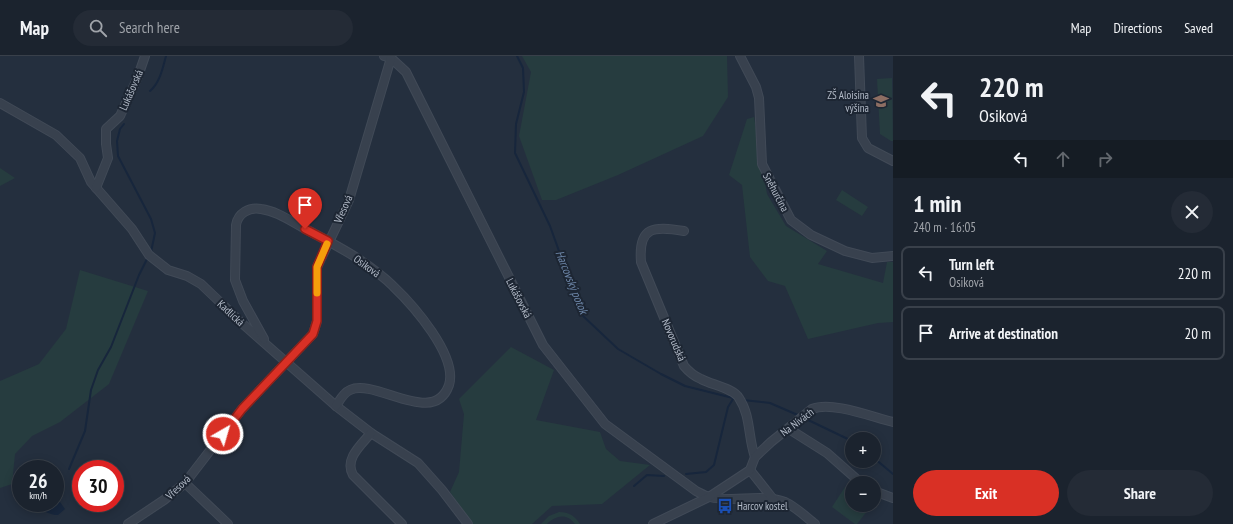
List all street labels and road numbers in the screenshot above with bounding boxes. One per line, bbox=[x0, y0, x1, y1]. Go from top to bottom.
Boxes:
street label: Lukášovská bbox=[116, 68, 146, 112]
street label: Sněhurčina bbox=[760, 170, 792, 214]
street label: Vřesová bbox=[330, 193, 355, 226]
street label: Osiková bbox=[351, 252, 383, 280]
street label: Lukášovská bbox=[503, 276, 535, 320]
street label: Kadlická bbox=[215, 297, 247, 329]
street label: Novorudská bbox=[659, 317, 689, 363]
street label: Na Nivách bbox=[777, 405, 817, 439]
street label: Vřesová bbox=[162, 472, 193, 503]

